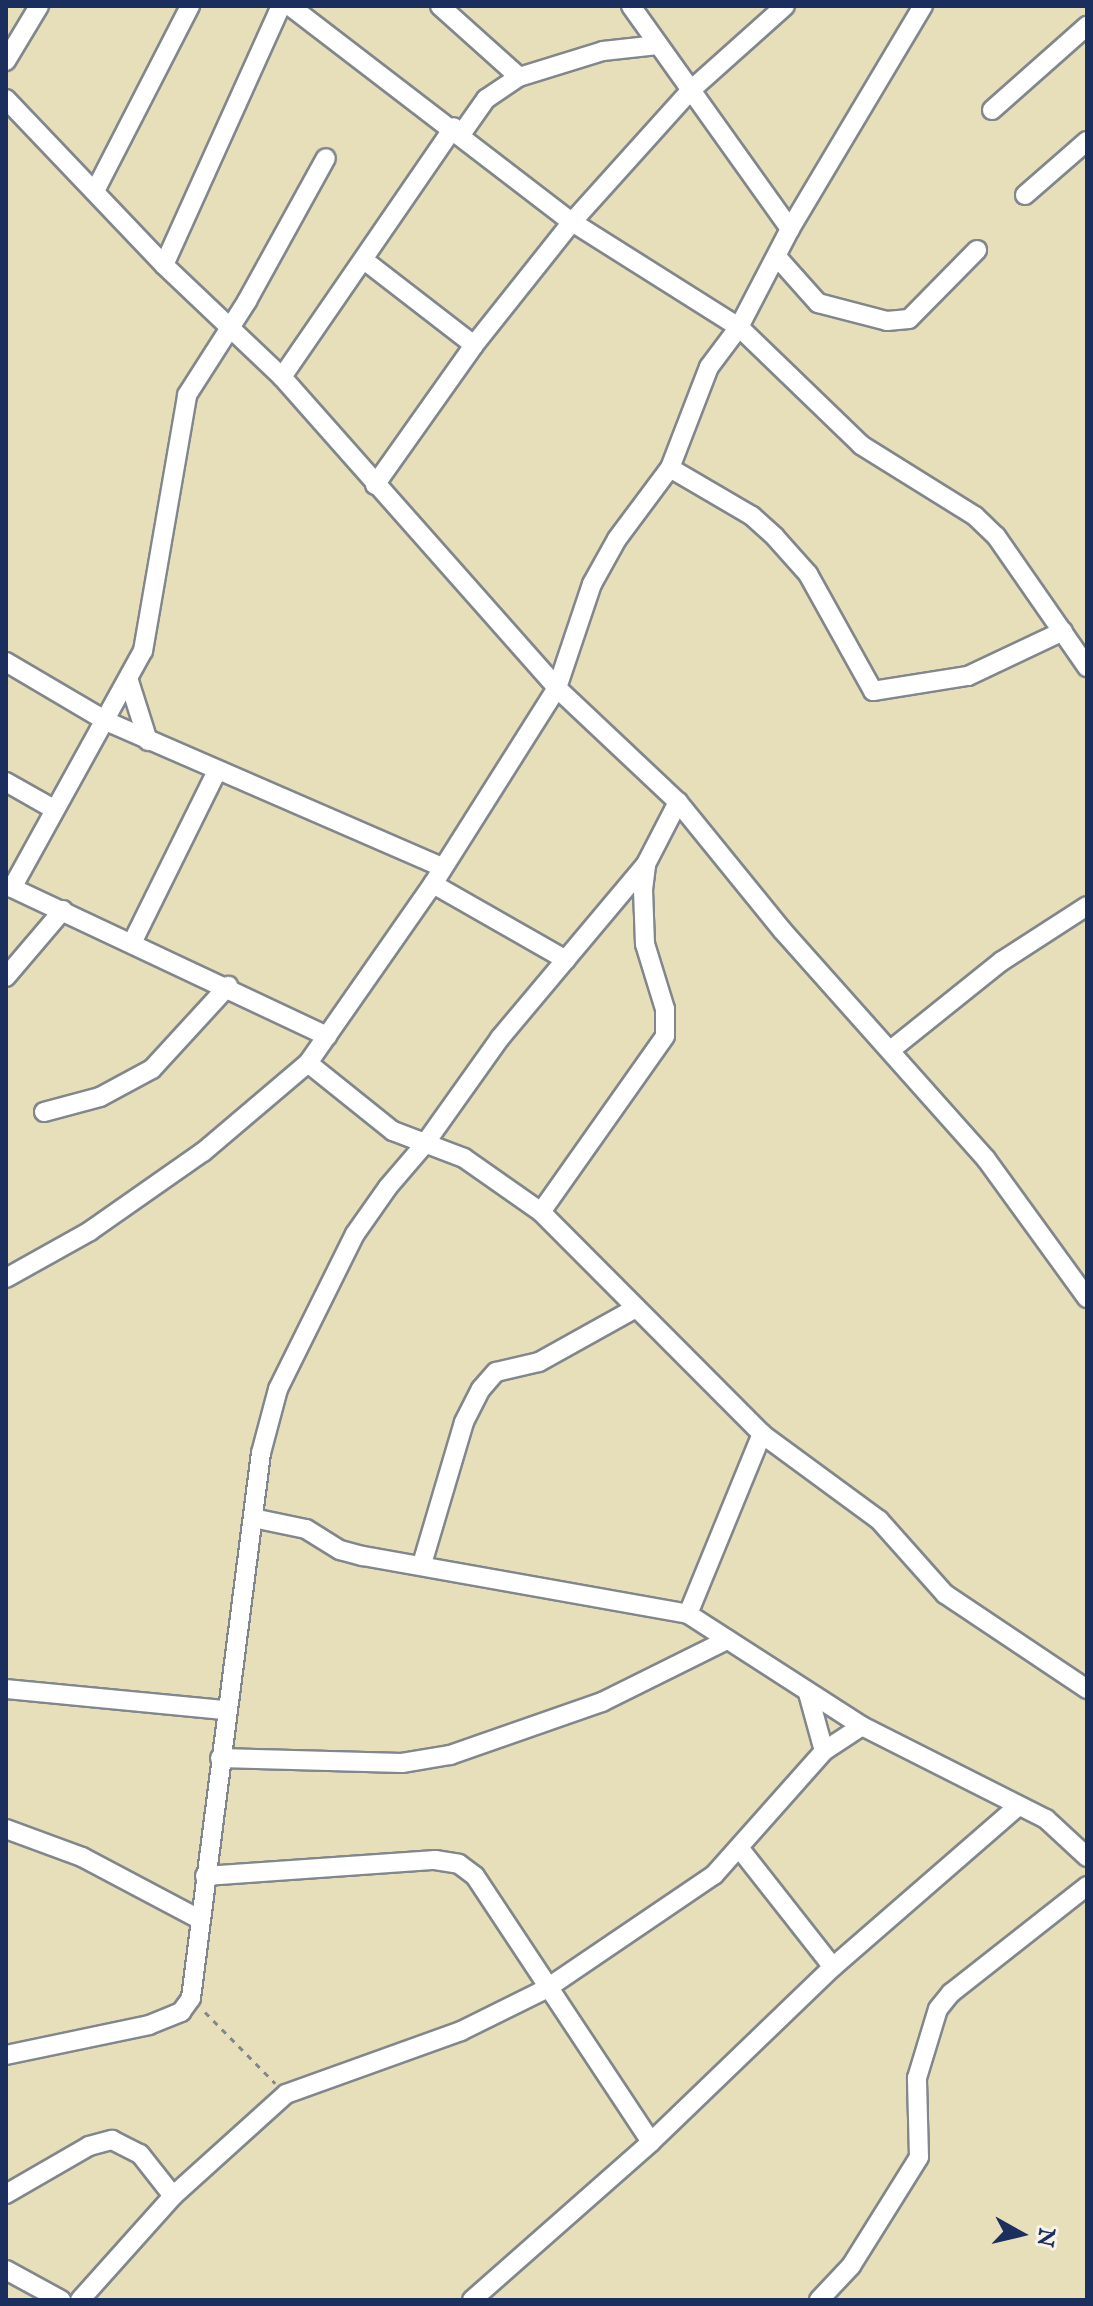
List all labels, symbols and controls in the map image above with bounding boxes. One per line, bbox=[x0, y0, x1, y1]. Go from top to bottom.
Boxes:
north arrow bbox=[981, 2194, 1061, 2274]
text: N bbox=[1030, 2226, 1060, 2249]

